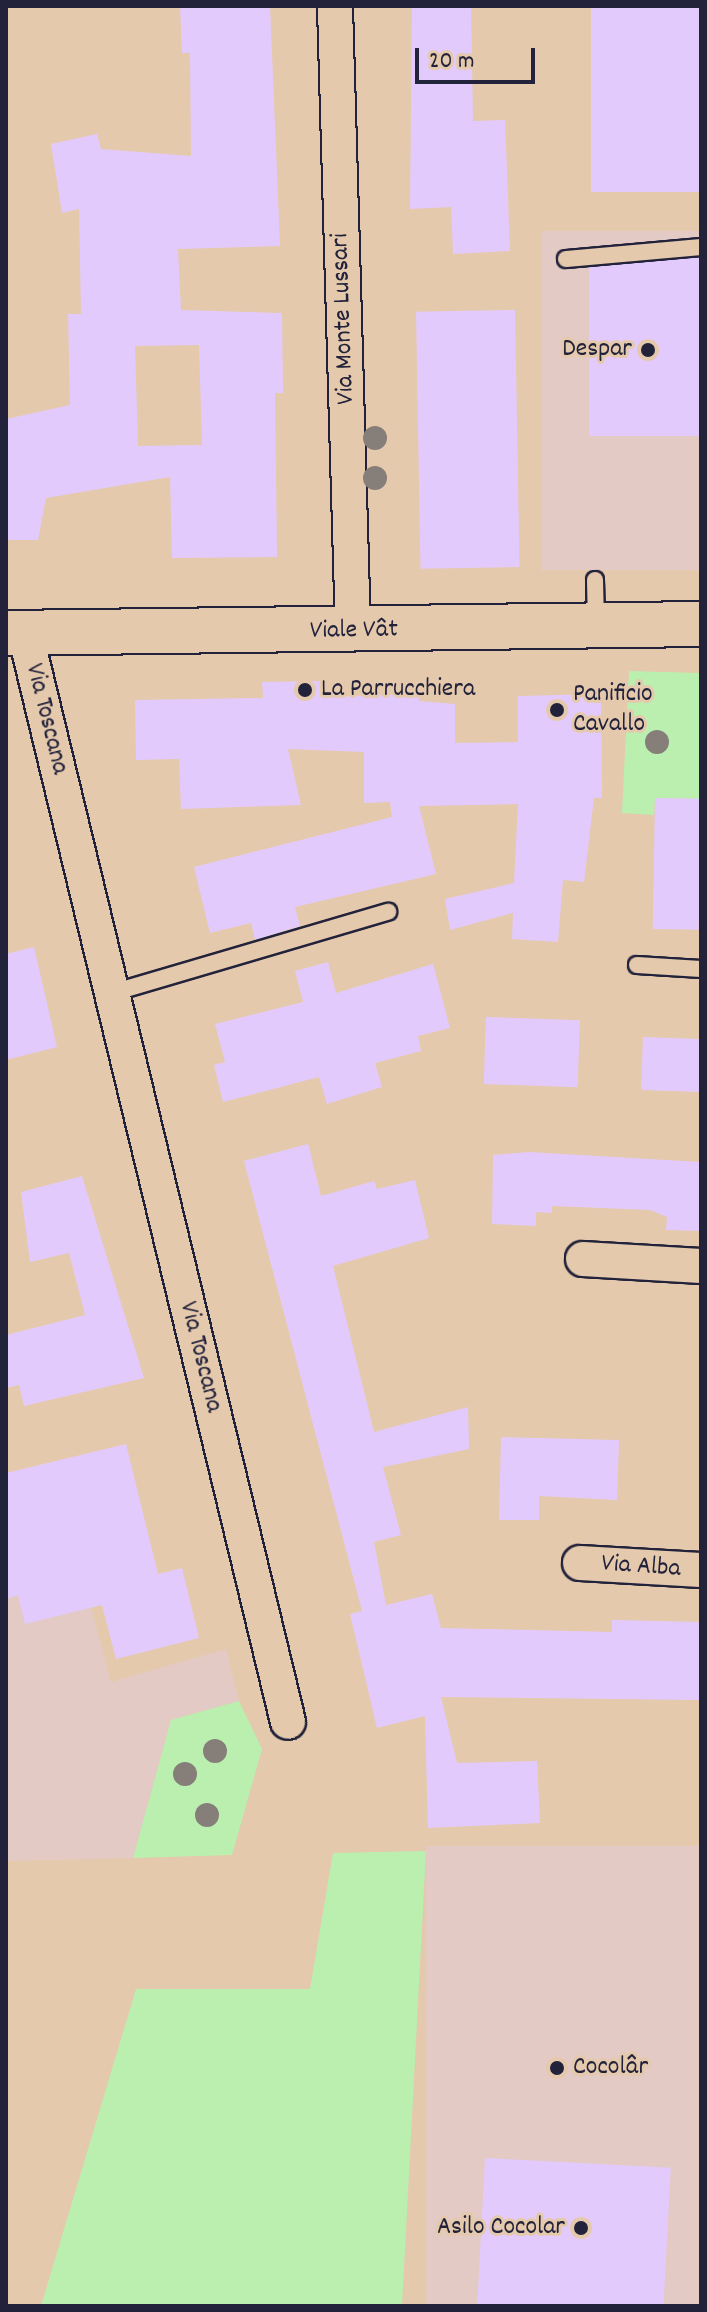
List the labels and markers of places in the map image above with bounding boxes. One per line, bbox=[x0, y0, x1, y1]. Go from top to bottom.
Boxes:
place label: Despar bbox=[562, 334, 632, 366]
marker: Despar bbox=[639, 341, 657, 359]
place label: La Parrucchiera bbox=[321, 674, 475, 706]
place label: Panificio Cavallo bbox=[573, 679, 653, 740]
marker: La Parrucchiera bbox=[296, 681, 314, 699]
marker: Panificio Cavallo bbox=[548, 701, 566, 719]
place label: Cocolâr bbox=[573, 2052, 648, 2084]
marker: Cocolâr bbox=[548, 2059, 566, 2077]
place label: Asilo Cocolar bbox=[437, 2212, 565, 2244]
marker: Asilo Cocolar bbox=[572, 2219, 590, 2237]

